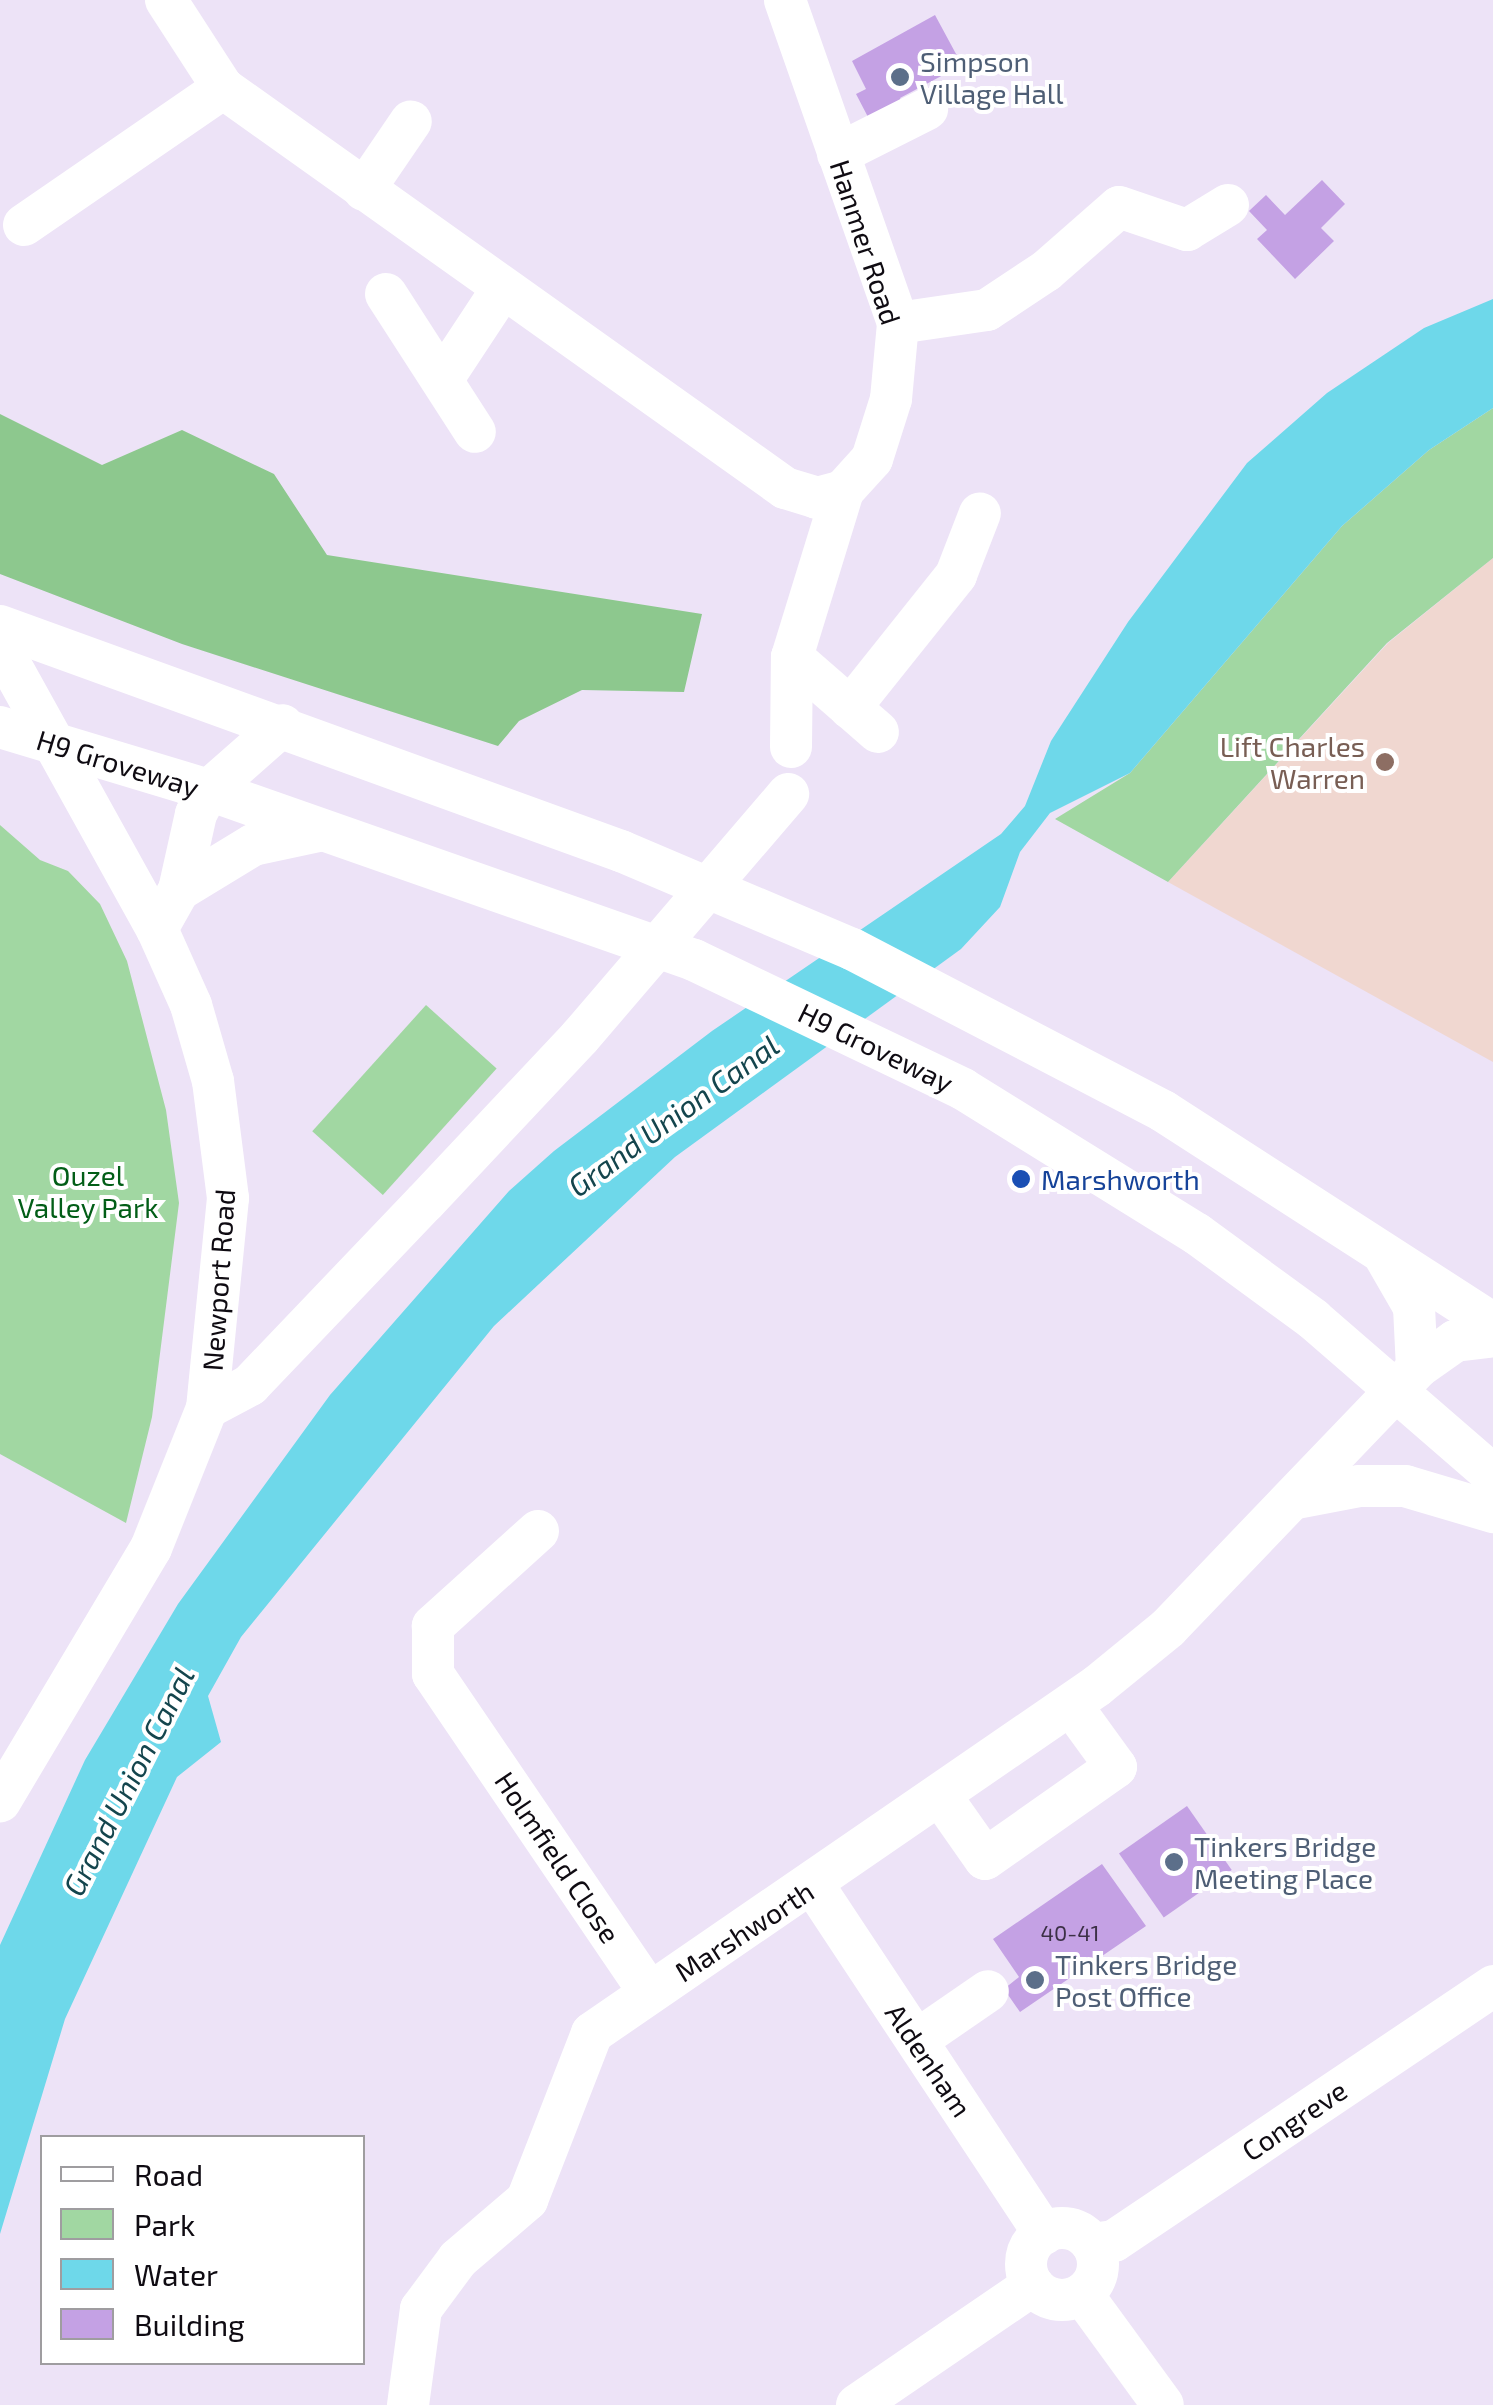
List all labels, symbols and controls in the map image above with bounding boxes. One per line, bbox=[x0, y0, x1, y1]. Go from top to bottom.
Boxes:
place label: Simpson Village Hall bbox=[920, 44, 1063, 110]
marker: Simpson Village Hall bbox=[889, 66, 911, 88]
street label: Hanmer Road bbox=[823, 155, 909, 329]
street label: H9 Groveway bbox=[33, 722, 203, 804]
place label: Lift Charles Warren bbox=[1220, 729, 1365, 795]
marker: Lift Charles Warren bbox=[1374, 751, 1396, 773]
street label: H9 Groveway bbox=[793, 995, 959, 1099]
water label: Grand Union Canal bbox=[561, 1026, 785, 1204]
park label: Ouzel Valley Park bbox=[17, 1158, 159, 1224]
place label: Marshworth bbox=[1041, 1162, 1200, 1196]
marker: Marshworth bbox=[1010, 1168, 1032, 1190]
street label: Newport Road bbox=[195, 1188, 241, 1372]
water label: Grand Union Canal bbox=[55, 1661, 201, 1901]
street label: Holmfield Close bbox=[488, 1765, 628, 1949]
place label: Tinkers Bridge Meeting Place bbox=[1194, 1829, 1376, 1895]
marker: Tinkers Bridge Meeting Place bbox=[1163, 1851, 1185, 1873]
street label: Marshworth bbox=[668, 1874, 820, 1988]
house number: 40-41 bbox=[1041, 1920, 1099, 1946]
place label: Tinkers Bridge Post Office bbox=[1055, 1947, 1237, 2013]
marker: Tinkers Bridge Post Office bbox=[1024, 1969, 1046, 1991]
street label: Aldenham bbox=[879, 1997, 979, 2123]
street label: Congreve bbox=[1235, 2073, 1353, 2167]
legend bbox=[40, 2135, 365, 2365]
text: Road bbox=[134, 2156, 203, 2192]
text: Park bbox=[134, 2206, 195, 2242]
text: Water bbox=[134, 2256, 218, 2292]
text: Building bbox=[134, 2306, 245, 2342]

